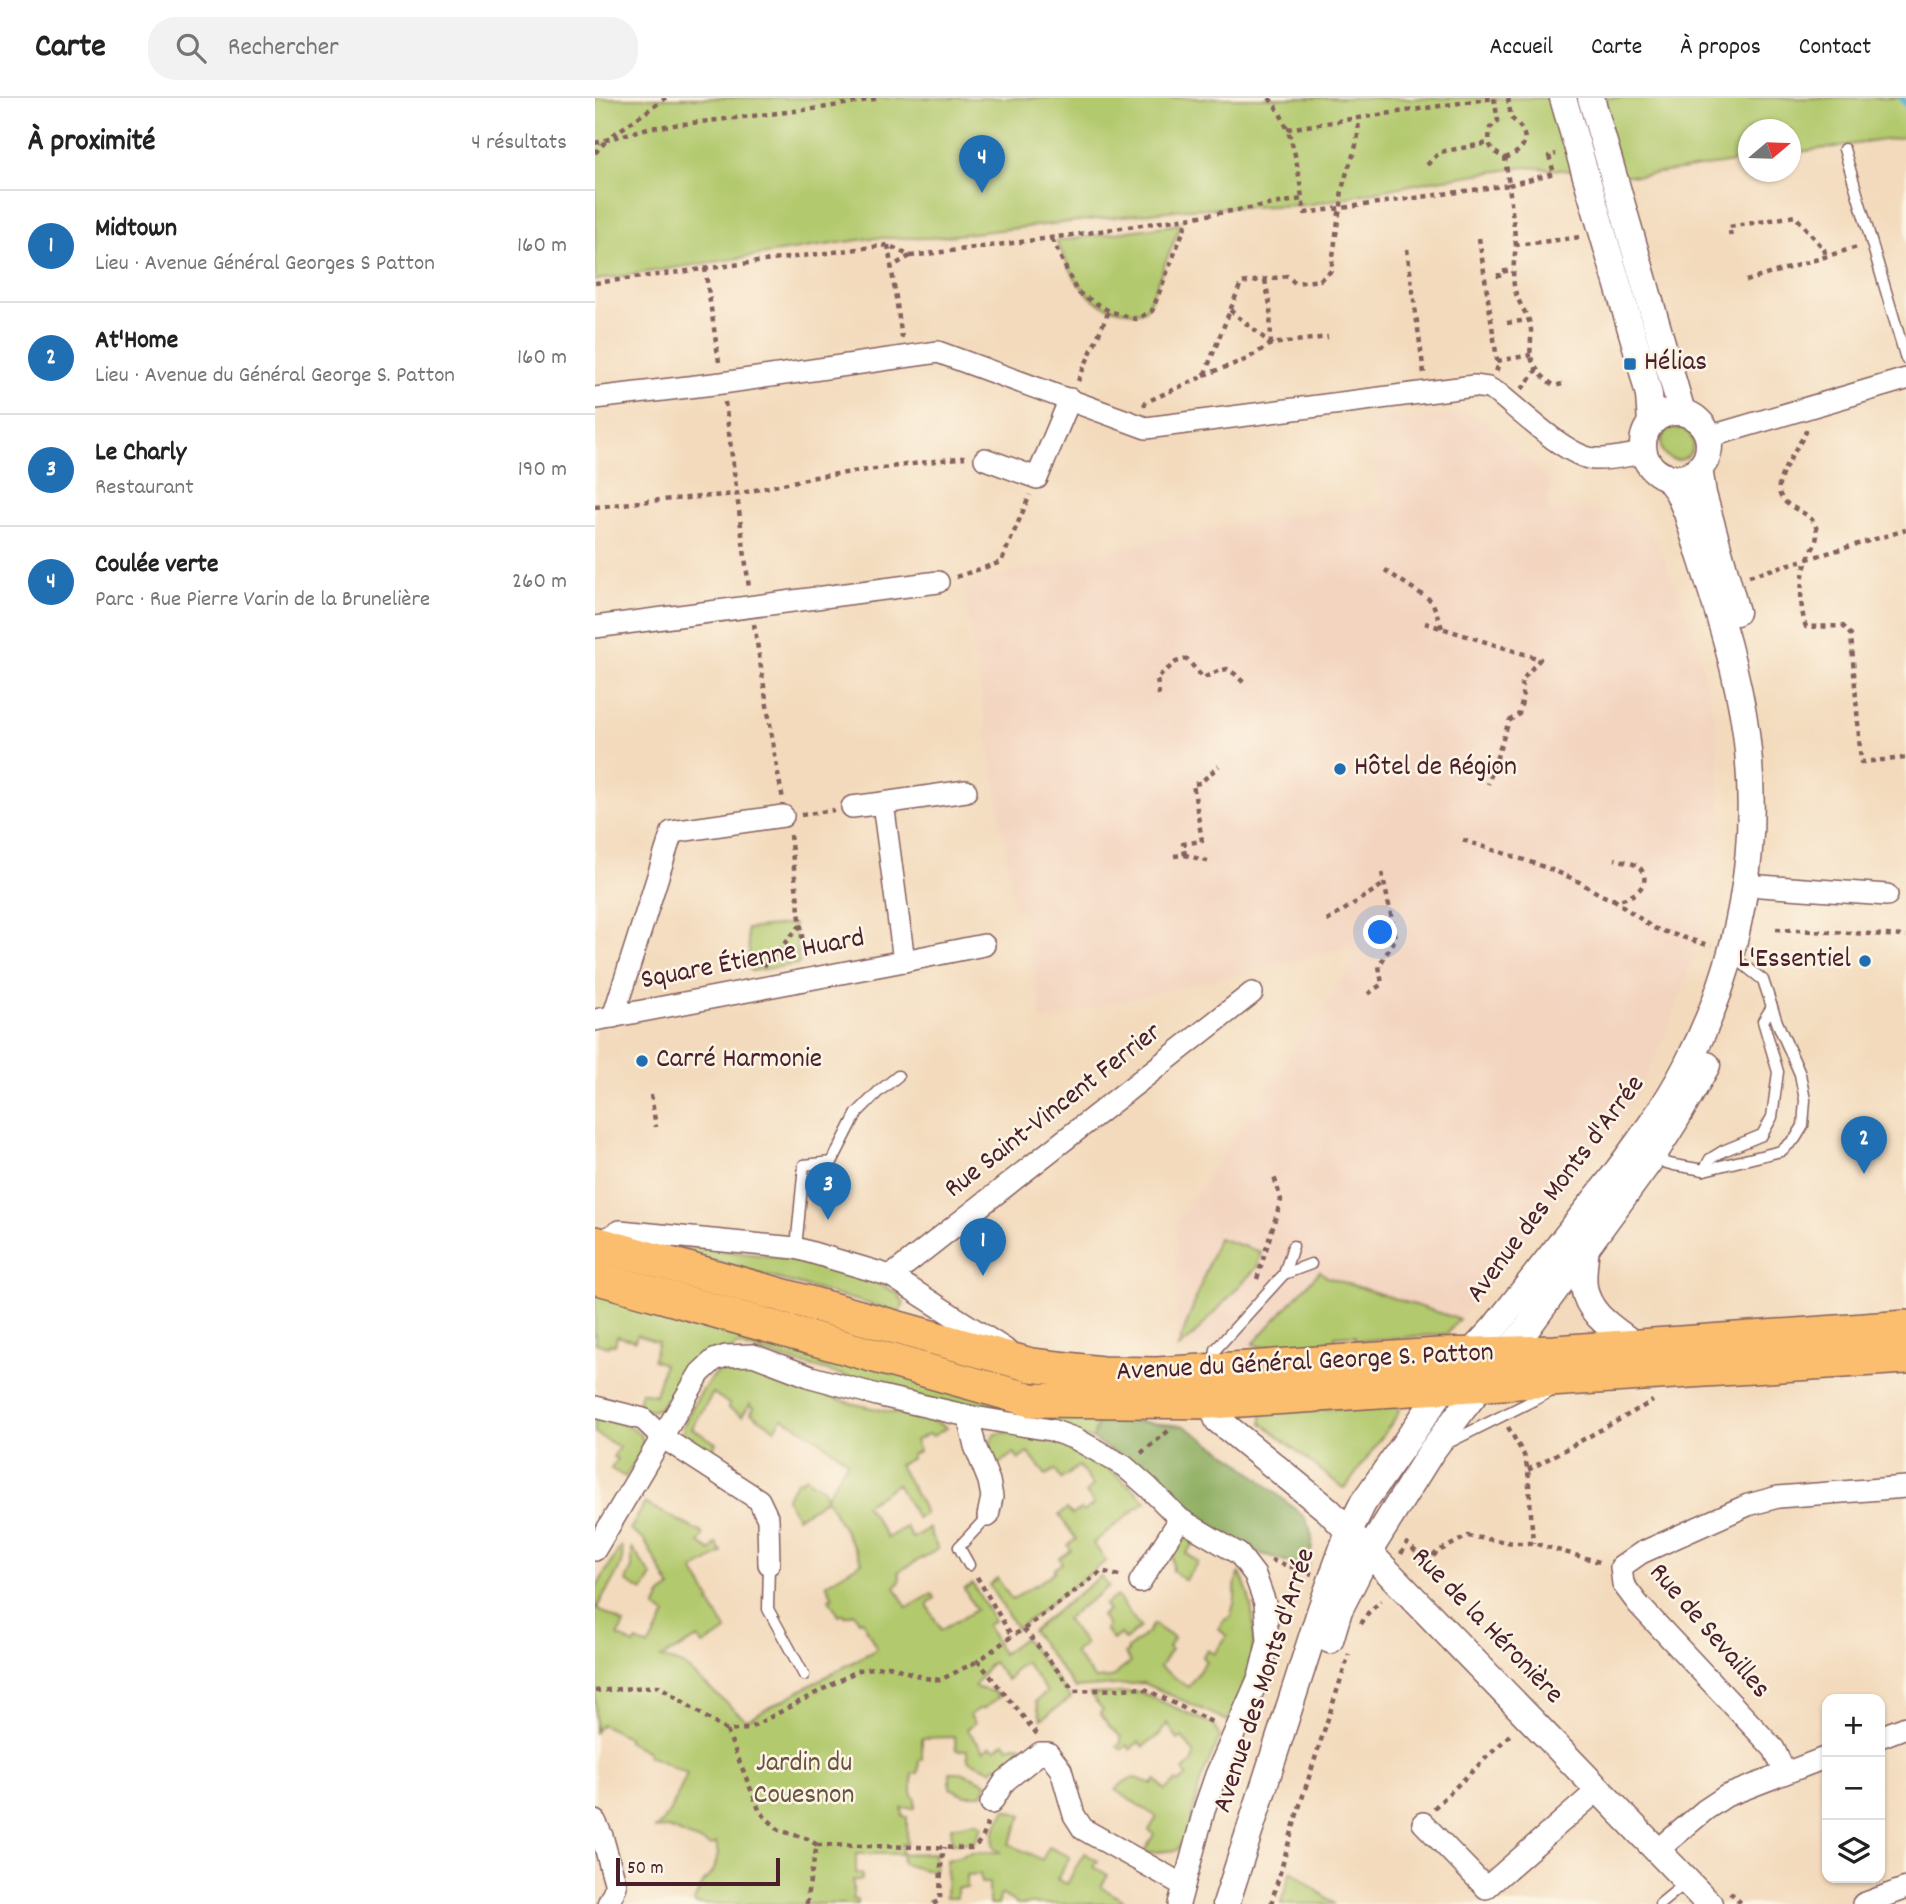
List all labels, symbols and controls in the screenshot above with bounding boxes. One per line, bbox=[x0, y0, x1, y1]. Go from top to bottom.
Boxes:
search box bbox=[148, 17, 638, 80]
text: Carte bbox=[35, 25, 106, 72]
icon: search bbox=[172, 29, 210, 67]
text: Rechercher bbox=[228, 30, 339, 67]
text: Accueil bbox=[1489, 31, 1553, 65]
text: Carte bbox=[1591, 31, 1642, 65]
text: À propos bbox=[1680, 31, 1761, 65]
text: Contact bbox=[1799, 31, 1871, 65]
north arrow bbox=[1738, 119, 1801, 182]
text: À proximité bbox=[28, 122, 155, 165]
text: 4 résultats bbox=[471, 127, 567, 160]
pin: 4 bbox=[959, 135, 1005, 193]
text: Midtown bbox=[95, 211, 177, 248]
text: 1 bbox=[48, 230, 54, 263]
text: 160 m bbox=[517, 230, 567, 263]
text: Lieu · Avenue Général Georges S Patton bbox=[95, 248, 435, 281]
text: At'Home bbox=[95, 323, 178, 360]
text: 2 bbox=[46, 342, 56, 375]
text: 160 m bbox=[517, 342, 567, 375]
place label: Hélias bbox=[1644, 344, 1707, 384]
marker: Hélias bbox=[1622, 356, 1638, 372]
text: Lieu · Avenue du Général George S. Patton bbox=[95, 360, 455, 393]
text: Le Charly bbox=[95, 435, 186, 472]
text: 3 bbox=[46, 454, 56, 487]
text: 190 m bbox=[518, 454, 567, 487]
text: Restaurant bbox=[95, 472, 194, 505]
text: Coulée verte bbox=[95, 547, 218, 584]
text: 4 bbox=[46, 566, 56, 599]
text: 260 m bbox=[512, 566, 567, 599]
text: Parc · Rue Pierre Varin de la Brunelière bbox=[95, 584, 430, 617]
place label: Hôtel de Région bbox=[1354, 749, 1517, 789]
marker: Hôtel de Région bbox=[1332, 761, 1348, 777]
your location bbox=[1363, 915, 1397, 949]
street label: Square Étienne Huard bbox=[638, 920, 868, 1002]
place label: L'Essentiel bbox=[1738, 941, 1851, 981]
marker: L'Essentiel bbox=[1857, 953, 1873, 969]
street label: Rue Saint-Vincent Ferrier bbox=[937, 1014, 1172, 1210]
place label: Carré Harmonie bbox=[656, 1041, 822, 1081]
marker: Carré Harmonie bbox=[634, 1053, 650, 1069]
street label: Avenue des Monts d'Arrée bbox=[1458, 1068, 1656, 1312]
pin: 2 bbox=[1841, 1116, 1887, 1174]
pin: 3 bbox=[805, 1162, 851, 1220]
pin: 1 bbox=[960, 1218, 1006, 1276]
street label: Avenue du Général George S. Patton bbox=[1115, 1334, 1495, 1394]
street label: Rue de la Héronière bbox=[1401, 1540, 1571, 1714]
street label: Avenue des Monts d'Arrée bbox=[1204, 1544, 1328, 1818]
street label: Rue de Sevailles bbox=[1638, 1555, 1778, 1709]
map controls bbox=[1822, 1694, 1885, 1883]
button: + bbox=[1822, 1694, 1885, 1757]
park label: Jardin du Couesnon bbox=[754, 1745, 854, 1817]
button: − bbox=[1822, 1757, 1885, 1820]
button: layers bbox=[1822, 1820, 1885, 1883]
scale bar bbox=[616, 1855, 781, 1887]
text: 50 m bbox=[627, 1856, 664, 1883]

